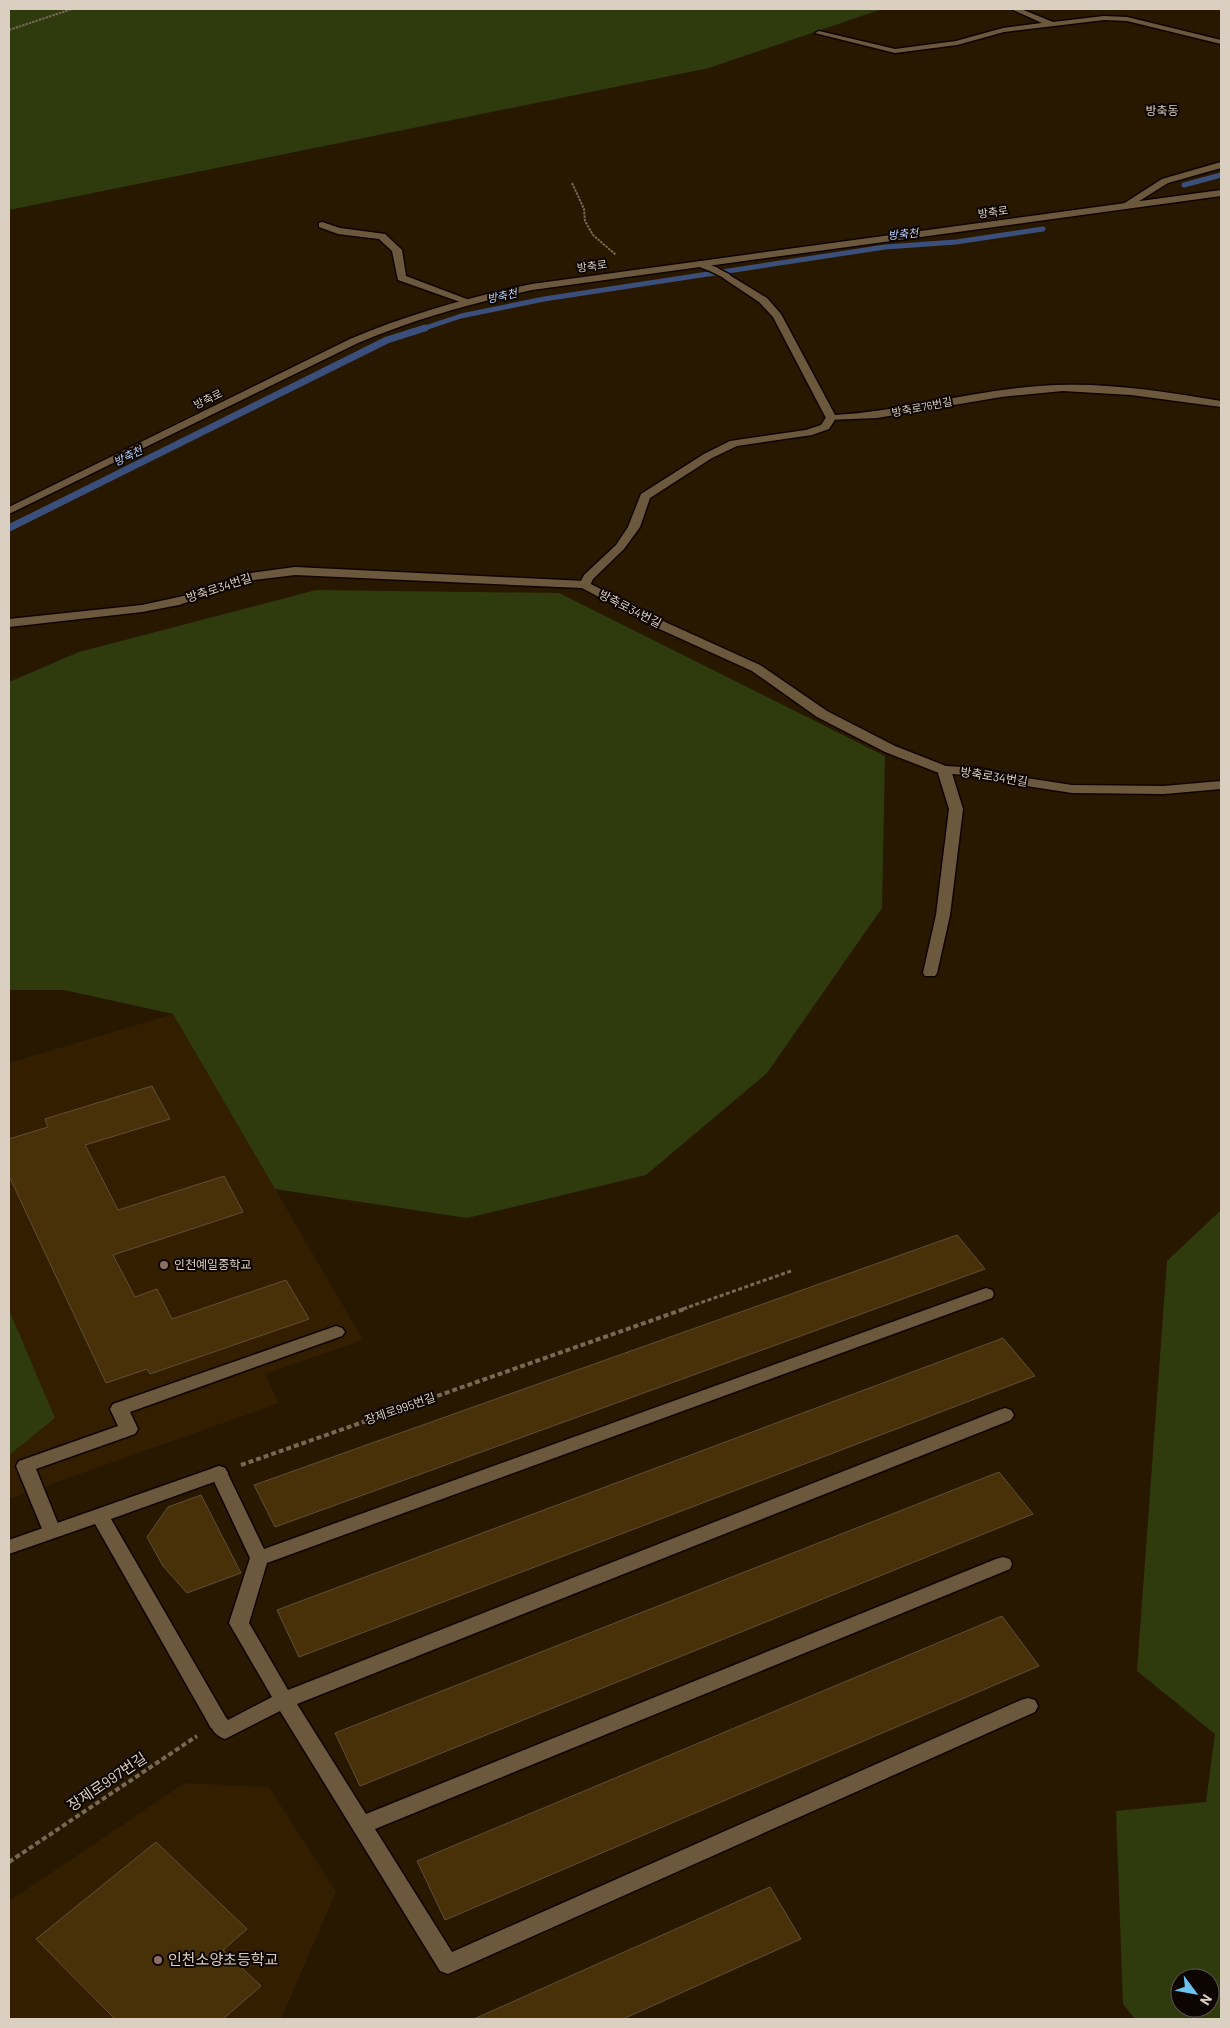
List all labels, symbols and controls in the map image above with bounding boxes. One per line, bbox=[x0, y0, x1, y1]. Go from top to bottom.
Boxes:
district label: 방축동 bbox=[1145, 103, 1179, 117]
street label: 방축로 bbox=[977, 203, 1009, 220]
water label: 방축천 bbox=[887, 225, 921, 242]
street label: 방축로 bbox=[576, 257, 608, 274]
water label: 방축천 bbox=[486, 286, 520, 305]
street label: 방축로 bbox=[191, 386, 224, 411]
street label: 방축로76번길 bbox=[890, 394, 953, 419]
water label: 방축천 bbox=[111, 442, 146, 468]
street label: 방축로34번길 bbox=[184, 570, 253, 604]
street label: 방축로34번길 bbox=[597, 586, 664, 630]
street label: 방축로34번길 bbox=[959, 764, 1029, 788]
place label: 인천예일중학교 bbox=[174, 1257, 251, 1271]
marker: 인천예일중학교 bbox=[158, 1259, 170, 1271]
street label: 장제로995번길 bbox=[362, 1389, 437, 1427]
street label: 장제로997번길 bbox=[63, 1748, 149, 1814]
place label: 인천소양초등학교 bbox=[168, 1950, 278, 1968]
marker: 인천소양초등학교 bbox=[152, 1954, 164, 1966]
north arrow bbox=[1170, 1968, 1220, 2018]
text: N bbox=[1197, 1992, 1216, 2009]

